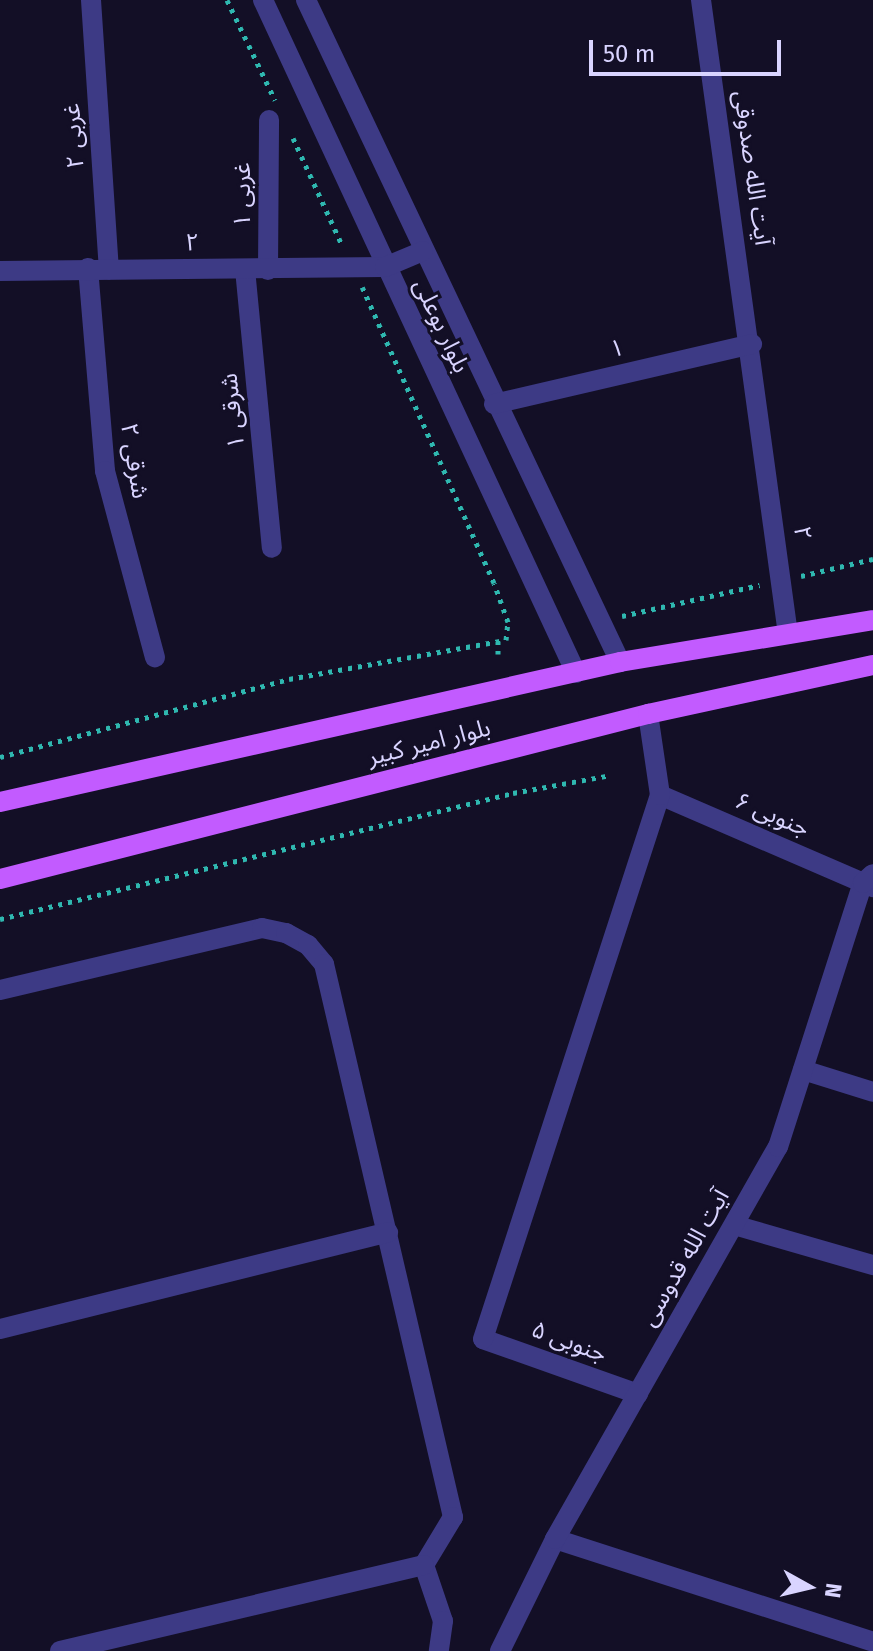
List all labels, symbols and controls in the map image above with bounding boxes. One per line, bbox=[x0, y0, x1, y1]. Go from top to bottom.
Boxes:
scale bar bbox=[593, 24, 785, 74]
text: 50 m bbox=[603, 40, 655, 68]
street label: آیت الله صدوقی bbox=[727, 89, 777, 247]
street label: غربی ۲ bbox=[57, 103, 91, 169]
street label: غربی ۱ bbox=[229, 162, 257, 228]
street label: ۲ bbox=[185, 229, 199, 257]
street label: بلوار بوعلی bbox=[407, 274, 475, 378]
street label: ۱ bbox=[607, 333, 627, 365]
street label: شرقی ۱ bbox=[215, 372, 251, 450]
street label: شرقی ۲ bbox=[114, 421, 154, 501]
street label: ۲ bbox=[787, 524, 817, 542]
street label: بلوار امیر کبیر bbox=[365, 714, 493, 772]
street label: ۶ جنوبی bbox=[731, 787, 813, 843]
street label: آیت الله قدوسی bbox=[634, 1184, 736, 1332]
street label: ۵ جنوبی bbox=[527, 1315, 611, 1369]
north arrow bbox=[769, 1547, 849, 1627]
text: N bbox=[819, 1581, 848, 1600]

